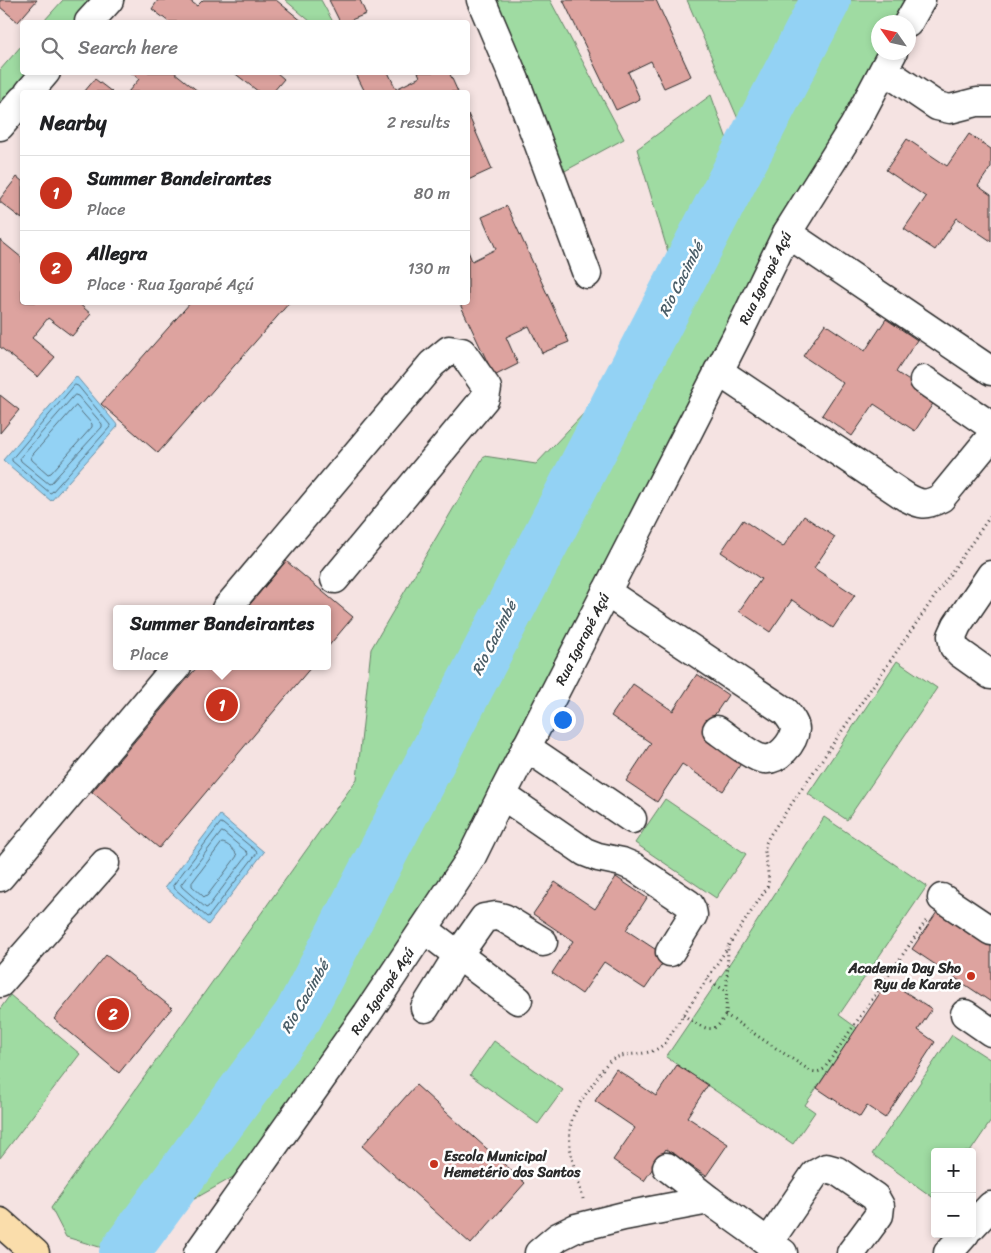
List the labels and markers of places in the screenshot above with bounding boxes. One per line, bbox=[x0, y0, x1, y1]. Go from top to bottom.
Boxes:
pin: 1 bbox=[206, 686, 238, 724]
place label: Academia Day Sho Ryu de Karate bbox=[848, 956, 962, 997]
marker: Academia Day Sho Ryu de Karate bbox=[965, 970, 977, 982]
pin: 2 bbox=[97, 995, 129, 1033]
place label: Escola Municipal Hemetério dos Santos bbox=[443, 1144, 581, 1185]
marker: Escola Municipal Hemetério dos Santos bbox=[428, 1158, 440, 1170]

